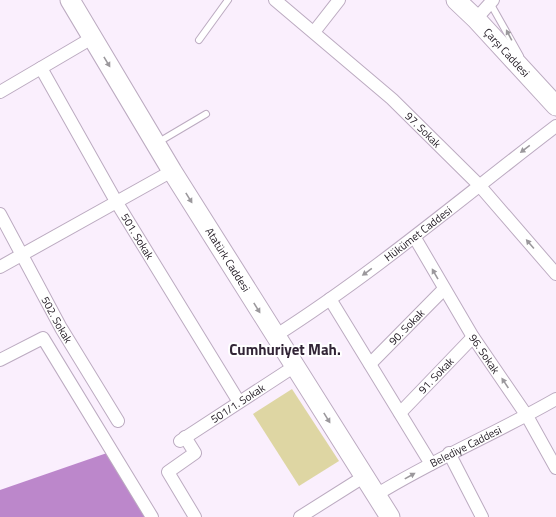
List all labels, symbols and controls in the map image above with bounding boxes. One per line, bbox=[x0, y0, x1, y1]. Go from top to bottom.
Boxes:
street label: Çarşı Caddesi bbox=[480, 24, 533, 80]
one-way arrow bbox=[506, 29, 513, 41]
one-way arrow bbox=[103, 57, 111, 67]
street label: 97. Sokak bbox=[401, 108, 445, 152]
one-way arrow bbox=[520, 145, 530, 153]
one-way arrow bbox=[185, 192, 192, 204]
street label: Hükümet Caddesi bbox=[381, 202, 455, 265]
street label: 501. Sokak bbox=[117, 210, 158, 263]
street label: Atatürk Caddesi bbox=[202, 224, 254, 295]
one-way arrow bbox=[526, 239, 535, 250]
one-way arrow bbox=[362, 268, 373, 276]
one-way arrow bbox=[432, 268, 439, 279]
street label: 502. Sokak bbox=[37, 293, 77, 347]
one-way arrow bbox=[254, 302, 261, 314]
street label: 90. Sokak bbox=[385, 305, 429, 349]
street label: 96. Sokak bbox=[465, 331, 504, 377]
district label: Cumhuriyet Mah. bbox=[229, 338, 341, 361]
street label: 91. Sokak bbox=[415, 353, 458, 397]
one-way arrow bbox=[501, 378, 509, 389]
street label: 501/1. Sokak bbox=[208, 379, 269, 427]
one-way arrow bbox=[324, 412, 331, 423]
street label: Belediye Caddesi bbox=[427, 422, 504, 471]
one-way arrow bbox=[404, 472, 416, 479]

